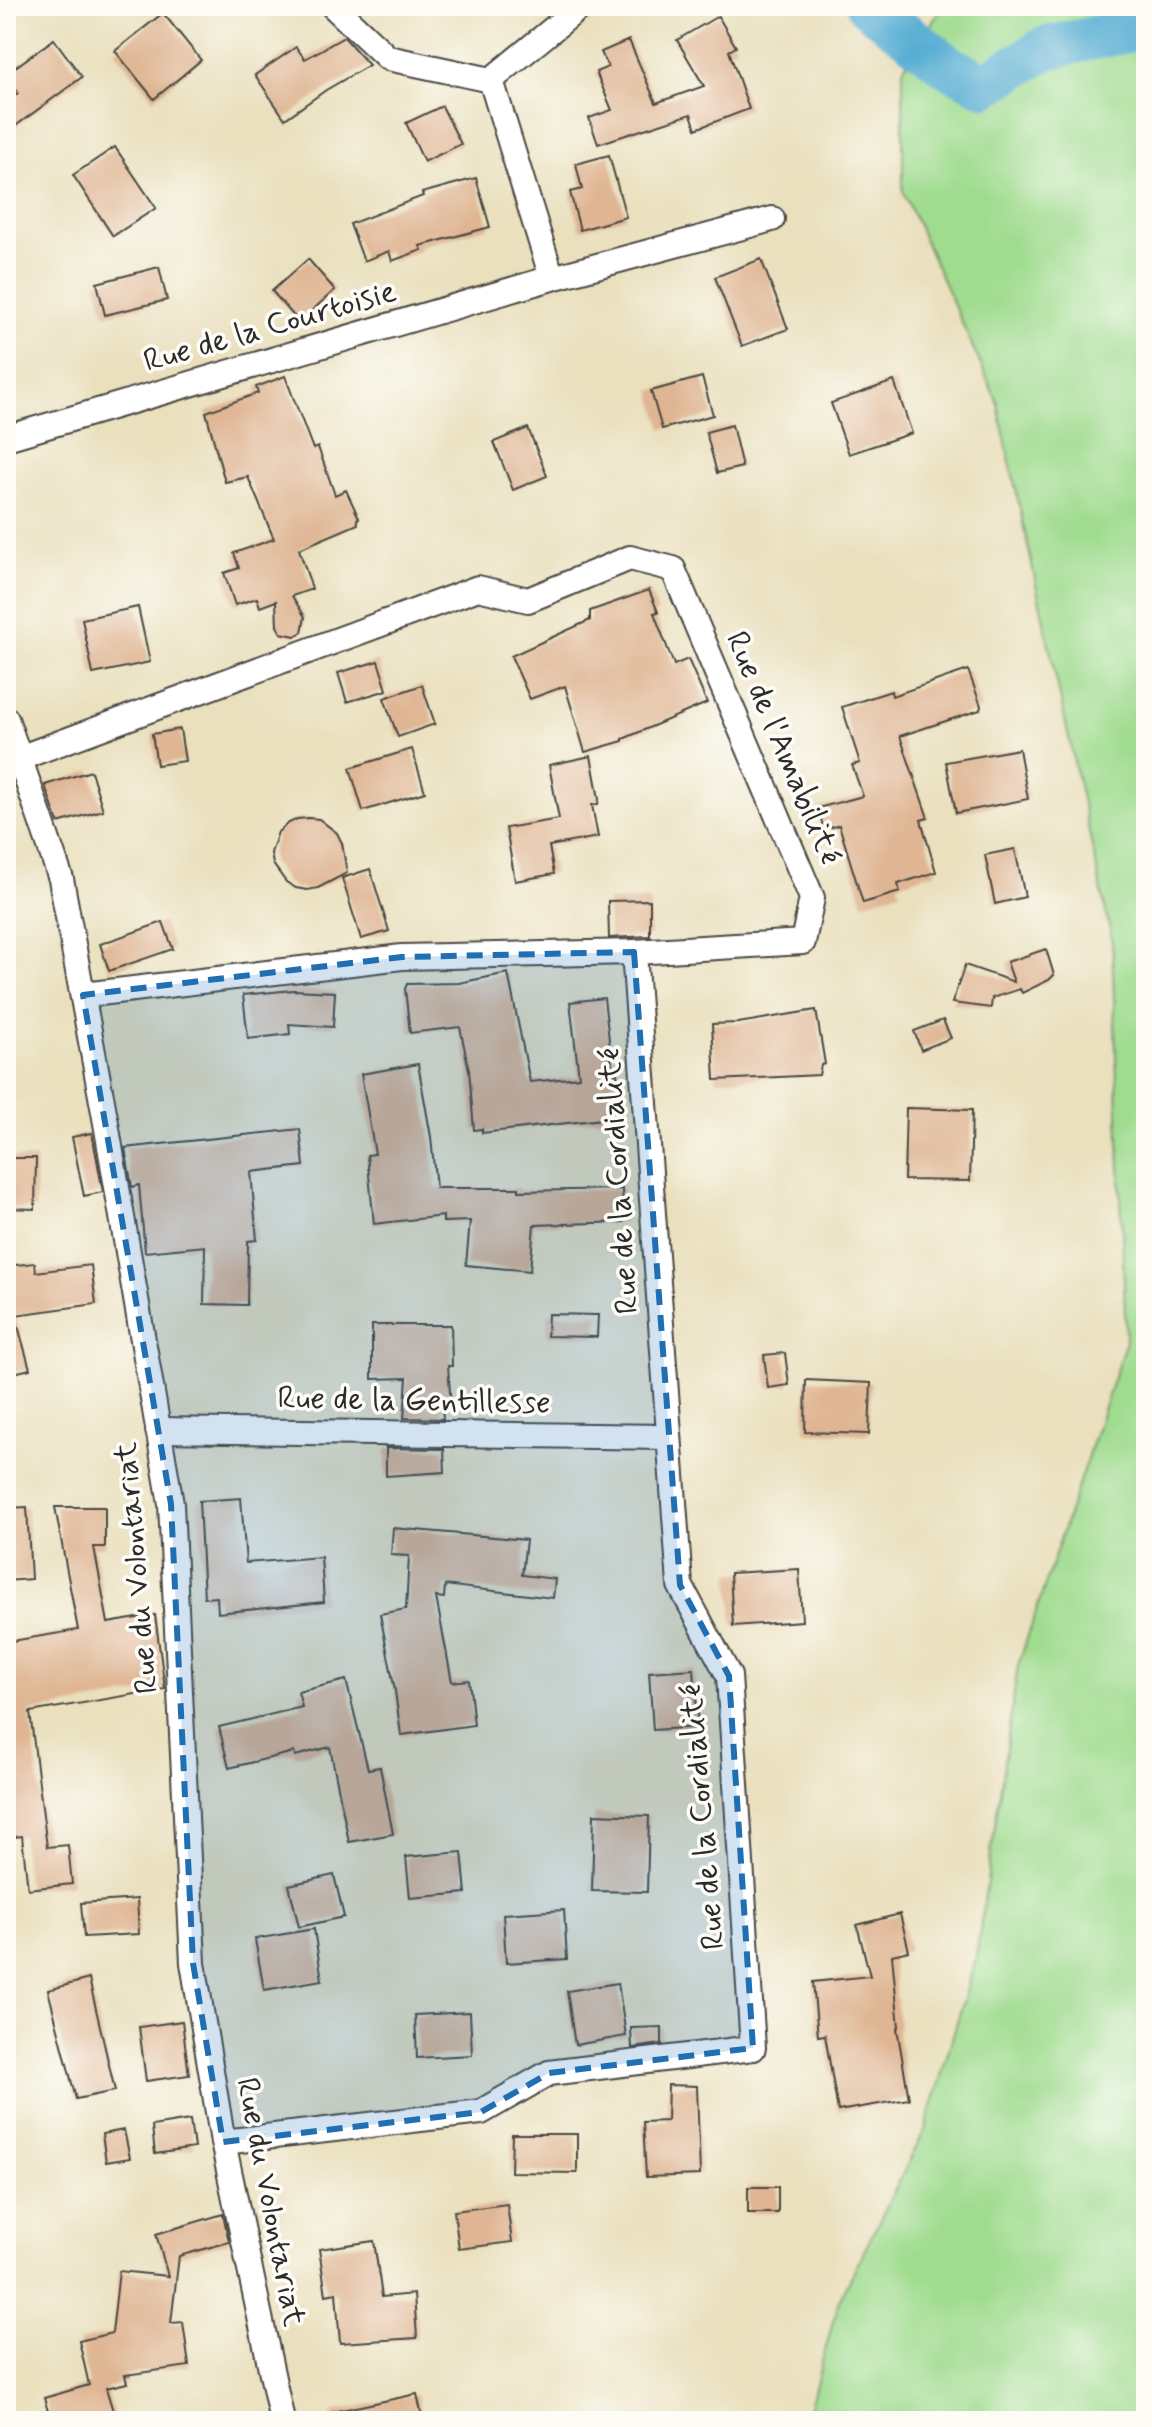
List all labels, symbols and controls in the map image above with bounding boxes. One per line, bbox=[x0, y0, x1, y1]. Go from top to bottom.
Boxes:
street label: Rue de la Courtoisie bbox=[139, 271, 401, 383]
street label: Rue de l'Amabilité bbox=[715, 625, 851, 871]
street label: Rue de la Cordialité bbox=[589, 1046, 649, 1316]
street label: Rue de la Gentillesse bbox=[277, 1378, 551, 1424]
street label: Rue du Volontariat bbox=[105, 1440, 169, 1696]
street label: Rue de la Cordialité bbox=[670, 1682, 736, 1952]
street label: Rue du Volontariat bbox=[225, 2074, 315, 2330]

